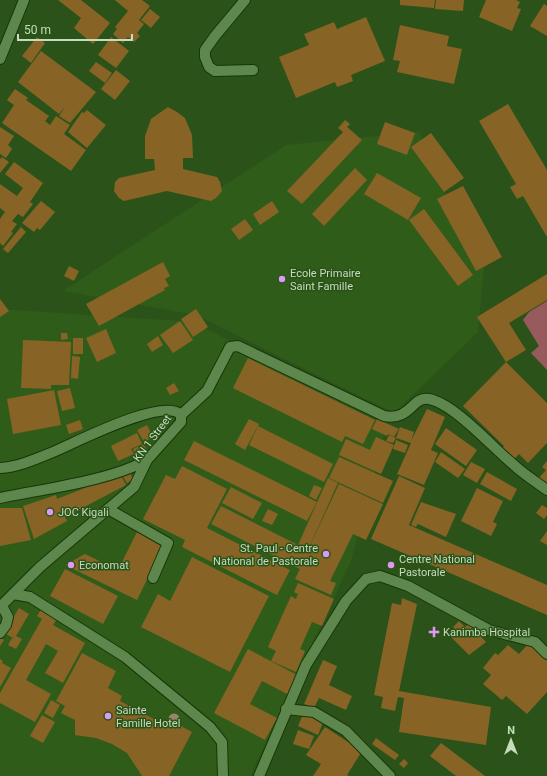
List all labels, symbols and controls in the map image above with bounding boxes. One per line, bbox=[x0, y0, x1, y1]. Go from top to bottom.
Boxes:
scale bar bbox=[18, 16, 132, 42]
text: 50 m bbox=[24, 23, 51, 37]
place label: Ecole Primaire Saint Famille bbox=[290, 267, 361, 293]
marker: Ecole Primaire Saint Famille bbox=[277, 274, 287, 284]
street label: KN 1 Street bbox=[131, 412, 175, 464]
place label: JOC Kigali bbox=[58, 506, 109, 519]
marker: JOC Kigali bbox=[45, 507, 55, 517]
place label: St. Paul - Centre National de Pastorale bbox=[213, 542, 318, 568]
marker: St. Paul - Centre National de Pastorale bbox=[321, 549, 331, 559]
place label: Centre National Pastorale bbox=[399, 553, 475, 579]
place label: Economat bbox=[79, 559, 129, 572]
marker: Economat bbox=[66, 560, 76, 570]
marker: Centre National Pastorale bbox=[386, 560, 396, 570]
marker: Kanimba Hospital bbox=[428, 626, 440, 638]
place label: Kanimba Hospital bbox=[443, 626, 530, 639]
place label: Sainte Famille Hotel bbox=[116, 704, 180, 730]
marker: Sainte Famille Hotel bbox=[103, 711, 113, 721]
north arrow bbox=[491, 720, 531, 760]
text: N bbox=[507, 724, 515, 737]

